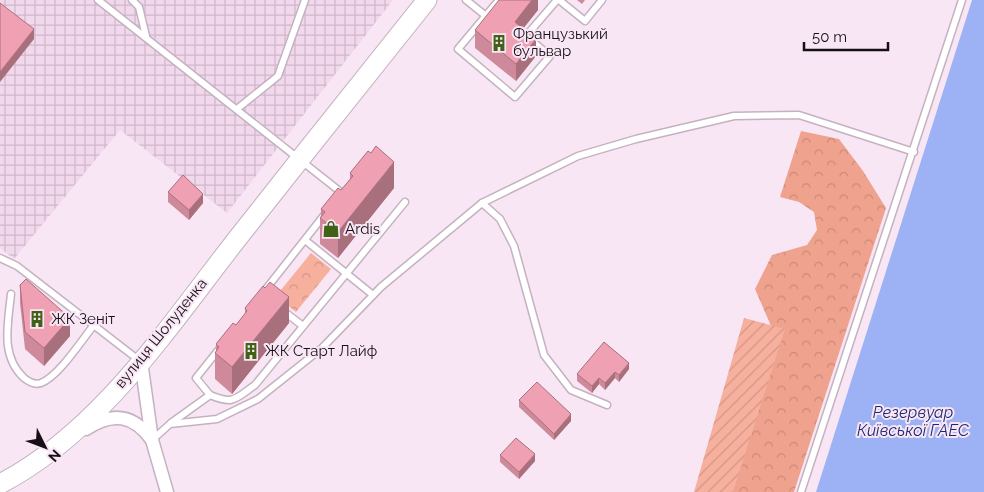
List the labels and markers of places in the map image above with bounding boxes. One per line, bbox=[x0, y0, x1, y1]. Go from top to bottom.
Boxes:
place label: Французький бульвар bbox=[513, 25, 608, 60]
building icon: Французький бульвар bbox=[489, 33, 509, 53]
shop icon: Ardis bbox=[321, 219, 341, 239]
place label: Ardis bbox=[345, 220, 380, 238]
building icon: ЖК Зеніт bbox=[27, 309, 47, 329]
place label: ЖК Зеніт bbox=[51, 310, 115, 328]
building icon: ЖК Старт Лайф bbox=[241, 341, 261, 361]
place label: ЖК Старт Лайф bbox=[265, 342, 377, 360]

